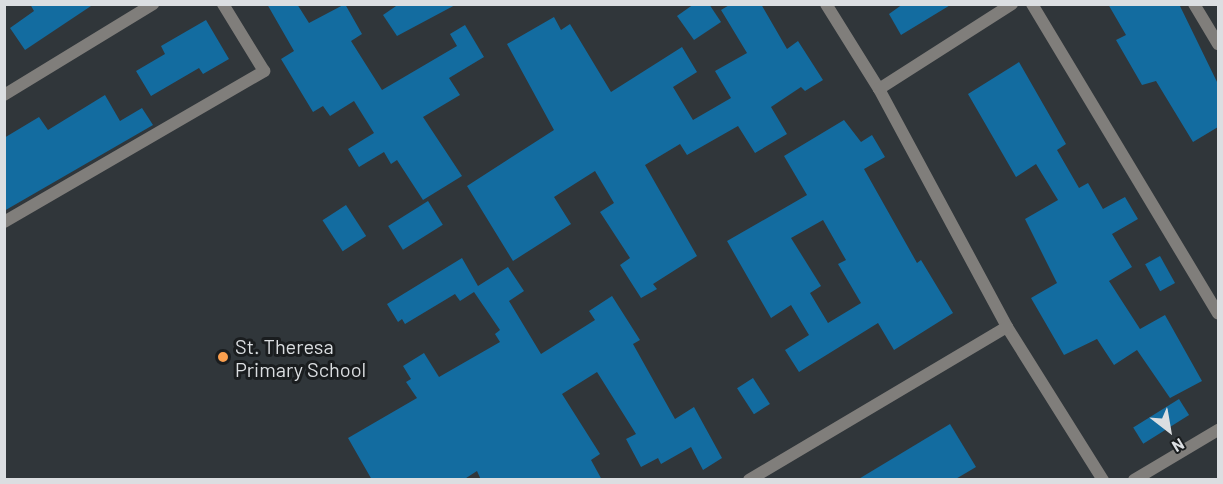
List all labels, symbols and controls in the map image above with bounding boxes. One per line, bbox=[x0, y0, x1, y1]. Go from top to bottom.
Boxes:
place label: St. Theresa Primary School bbox=[235, 334, 366, 381]
marker: St. Theresa Primary School bbox=[216, 350, 230, 364]
north arrow bbox=[1139, 400, 1199, 460]
text: N bbox=[1169, 435, 1188, 457]

